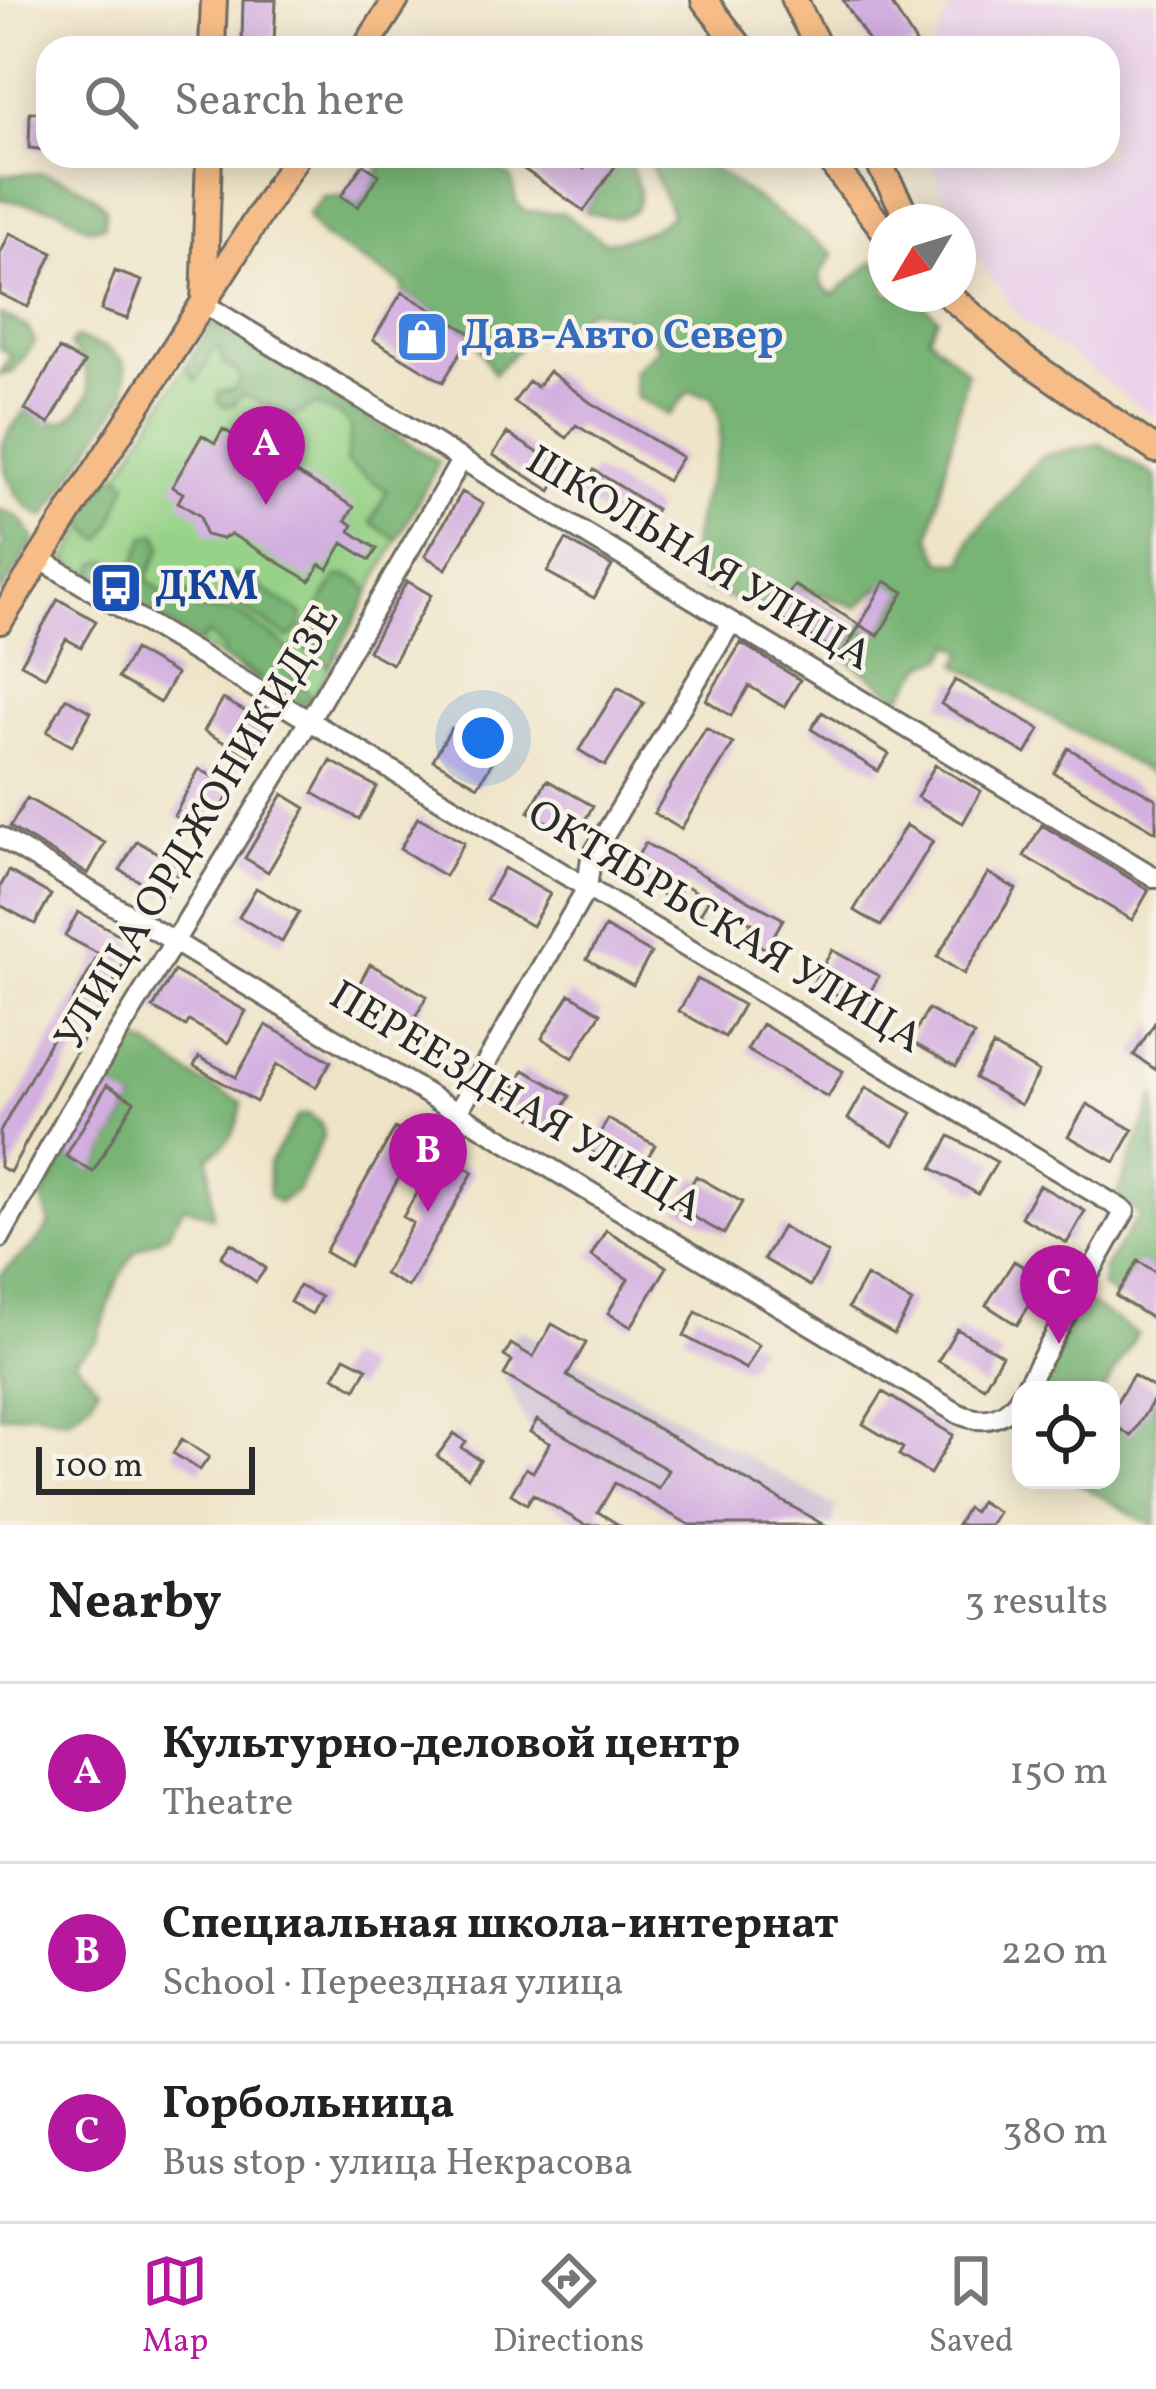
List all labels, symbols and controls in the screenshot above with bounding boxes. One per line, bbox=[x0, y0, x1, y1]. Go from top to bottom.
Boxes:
search box bbox=[36, 36, 1120, 168]
icon: search bbox=[78, 69, 144, 135]
text: Search here bbox=[174, 71, 405, 134]
north arrow bbox=[868, 204, 976, 312]
place label: Дав-Авто Север bbox=[461, 308, 784, 367]
shop icon: Дав-Авто Север bbox=[394, 309, 450, 365]
pin: A bbox=[227, 406, 305, 505]
street label: ШКОЛЬНАЯ УЛИЦА bbox=[514, 433, 882, 687]
place label: ДКМ bbox=[155, 559, 258, 618]
bus stop icon: ДКМ bbox=[88, 560, 144, 616]
street label: УЛИЦА ОРДЖОНИКИДЗЕ bbox=[42, 595, 356, 1063]
your location bbox=[453, 708, 513, 768]
street label: ОКТЯБРЬСКАЯ УЛИЦА bbox=[515, 786, 933, 1070]
street label: ПЕРЕЕЗДНАЯ УЛИЦА bbox=[317, 968, 713, 1238]
pin: B bbox=[389, 1113, 467, 1212]
pin: C bbox=[1020, 1245, 1098, 1344]
map controls bbox=[1012, 1381, 1120, 1489]
button: locate bbox=[1012, 1381, 1120, 1489]
scale bar bbox=[36, 1441, 255, 1494]
text: 100 m bbox=[54, 1445, 143, 1491]
text: Nearby bbox=[48, 1568, 222, 1639]
text: 3 results bbox=[965, 1576, 1108, 1630]
text: Культурно-деловой центр bbox=[162, 1714, 741, 1777]
text: A bbox=[73, 1746, 101, 1800]
text: 150 m bbox=[1009, 1746, 1108, 1800]
text: Theatre bbox=[162, 1777, 293, 1831]
text: Специальная школа-интернат bbox=[162, 1894, 839, 1957]
text: B bbox=[74, 1926, 100, 1980]
text: 220 m bbox=[1001, 1926, 1108, 1980]
text: School · Переездная улица bbox=[162, 1957, 624, 2011]
text: Горбольница bbox=[162, 2074, 455, 2137]
text: C bbox=[74, 2106, 100, 2160]
text: 380 m bbox=[1002, 2106, 1108, 2160]
text: Bus stop · улица Некрасова bbox=[162, 2137, 633, 2191]
tab: Map bbox=[142, 2248, 208, 2366]
tab: Directions bbox=[493, 2248, 644, 2366]
tab: Saved bbox=[929, 2248, 1014, 2366]

